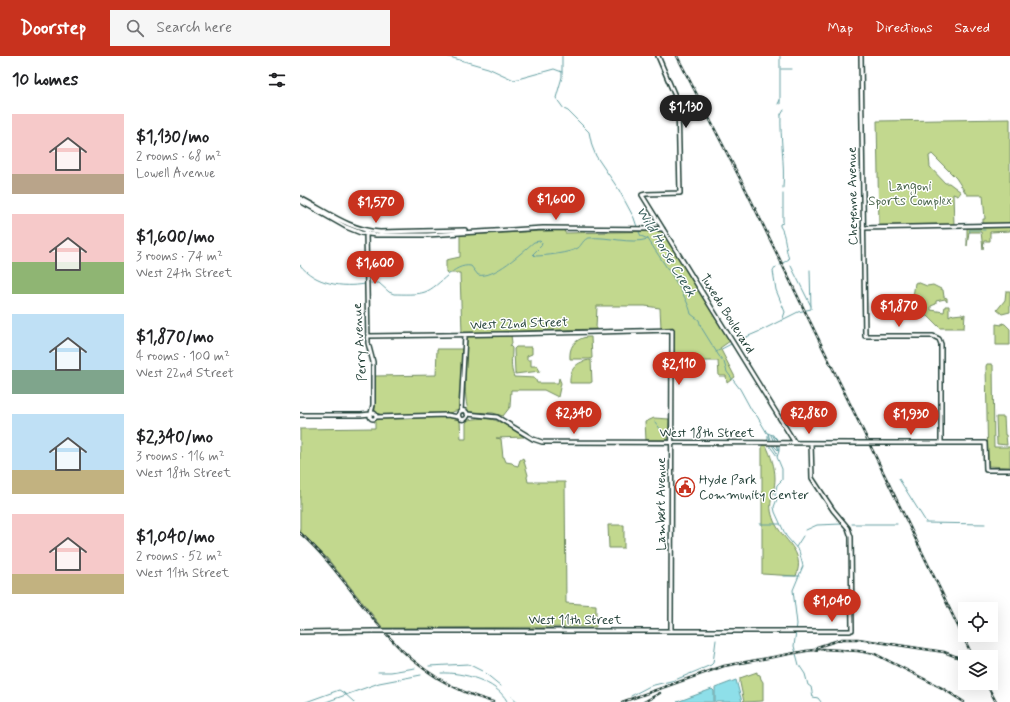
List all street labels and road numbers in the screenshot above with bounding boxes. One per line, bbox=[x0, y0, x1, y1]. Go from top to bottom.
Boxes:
street label: Cheyenne Avenue bbox=[844, 147, 862, 245]
street label: Tuxedo Boulevard bbox=[696, 271, 758, 357]
street label: Perry Avenue bbox=[349, 302, 371, 382]
street label: West 22nd Street bbox=[470, 314, 568, 334]
street label: West 18th Street bbox=[660, 425, 755, 442]
street label: Lambert Avenue bbox=[653, 457, 670, 551]
street label: West 11th Street bbox=[528, 612, 622, 629]

